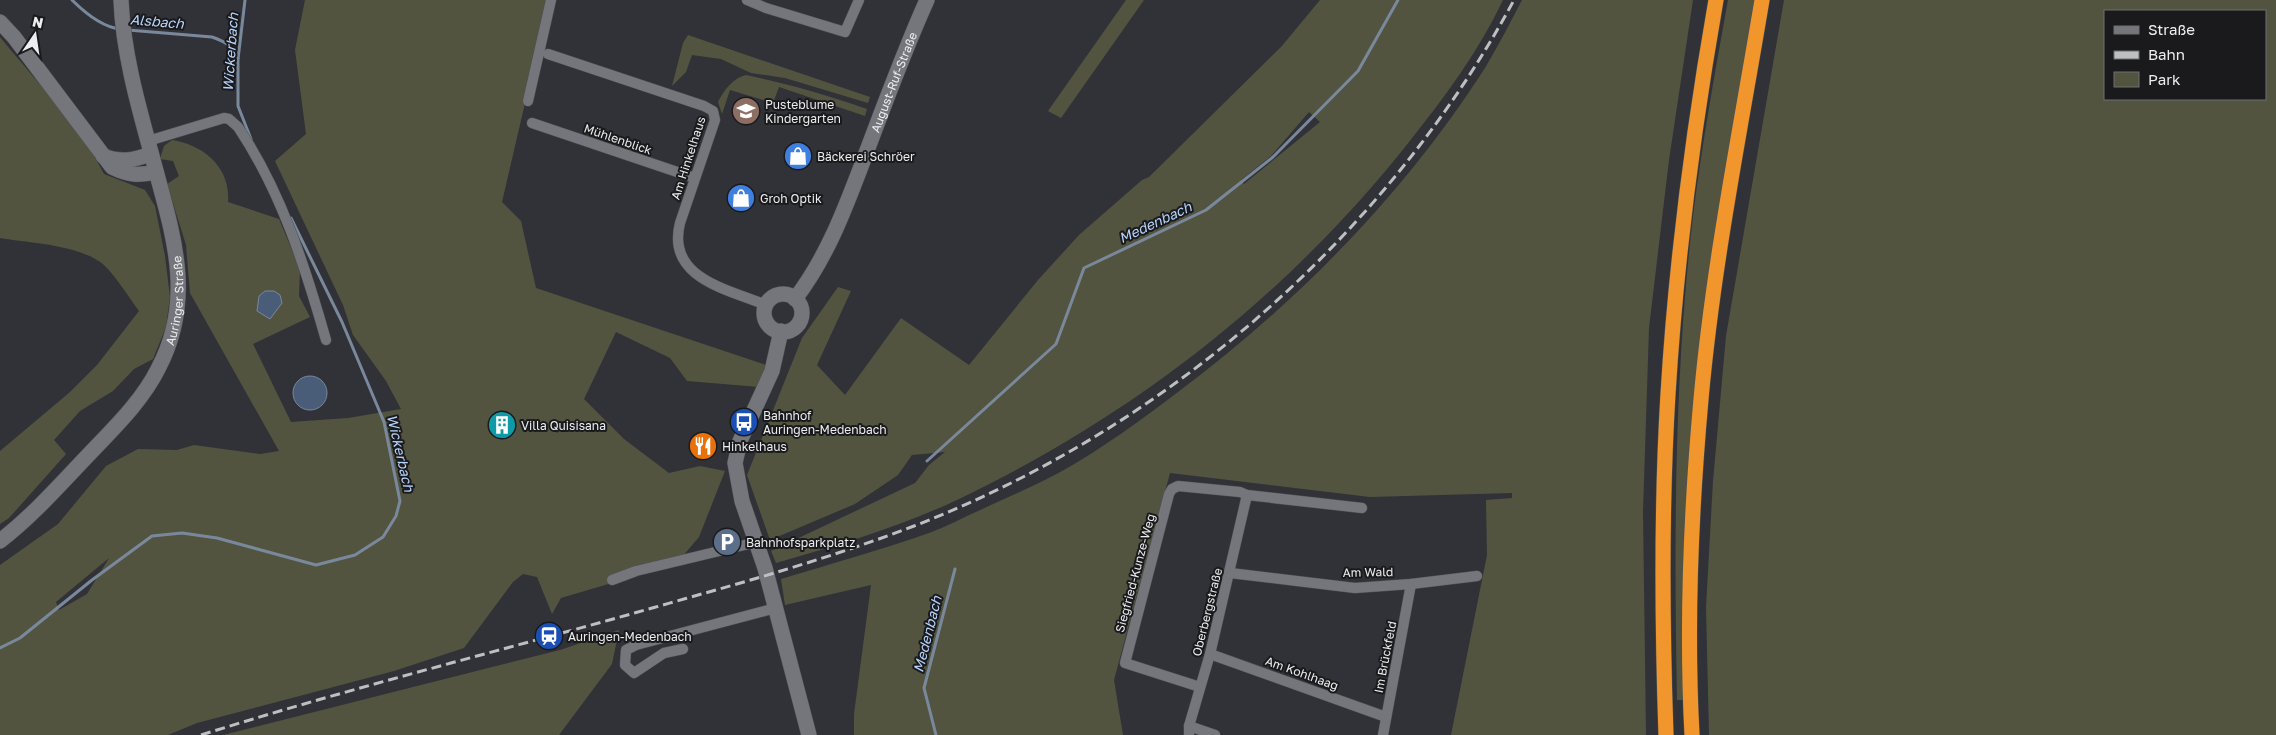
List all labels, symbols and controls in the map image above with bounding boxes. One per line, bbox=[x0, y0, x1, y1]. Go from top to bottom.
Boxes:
north arrow bbox=[10, 10, 60, 60]
water label: Alsbach bbox=[129, 10, 186, 32]
legend bbox=[2104, 10, 2266, 100]
water label: Wickerbach bbox=[219, 11, 241, 92]
text: N bbox=[31, 12, 45, 31]
text: Straße bbox=[2148, 20, 2195, 38]
street label: August-Ruf-Straße bbox=[867, 29, 920, 134]
text: Bahn bbox=[2148, 45, 2185, 63]
text: Park bbox=[2148, 70, 2181, 88]
school or university icon: Pusteblume Kindergarten bbox=[731, 96, 761, 126]
place label: Pusteblume Kindergarten bbox=[765, 97, 841, 126]
street label: Am Hinkelhaus bbox=[668, 115, 708, 201]
street label: Mühlenblick bbox=[582, 120, 654, 158]
shop icon: Bäckerei Schröer bbox=[783, 141, 813, 171]
place label: Bäckerei Schröer bbox=[817, 149, 915, 164]
shop icon: Groh Optik bbox=[726, 183, 756, 213]
place label: Groh Optik bbox=[760, 191, 822, 206]
water label: Medenbach bbox=[1116, 197, 1195, 246]
street label: Auringer Straße bbox=[162, 255, 186, 347]
bus stop icon: Bahnhof Auringen-Medenbach bbox=[729, 407, 759, 437]
place label: Bahnhof Auringen-Medenbach bbox=[763, 408, 887, 437]
building icon: Villa Quisisana bbox=[487, 410, 517, 440]
water label: Wickerbach bbox=[384, 413, 418, 495]
place label: Villa Quisisana bbox=[521, 418, 606, 433]
restaurant icon: Hinkelhaus bbox=[688, 431, 718, 461]
place label: Hinkelhaus bbox=[722, 439, 787, 454]
street label: Siegfried-Kunze-Weg bbox=[1112, 512, 1158, 634]
parking icon: Bahnhofsparkplatz bbox=[712, 527, 742, 557]
place label: Bahnhofsparkplatz bbox=[746, 535, 855, 550]
street label: Am Wald bbox=[1343, 564, 1393, 580]
street label: Oberbergstraße bbox=[1189, 566, 1225, 658]
water label: Medenbach bbox=[909, 593, 945, 674]
street label: Im Brückfeld bbox=[1371, 620, 1399, 694]
station icon: Auringen-Medenbach bbox=[534, 621, 564, 651]
place label: Auringen-Medenbach bbox=[568, 629, 692, 644]
street label: Am Kohlhaag bbox=[1264, 653, 1340, 693]

